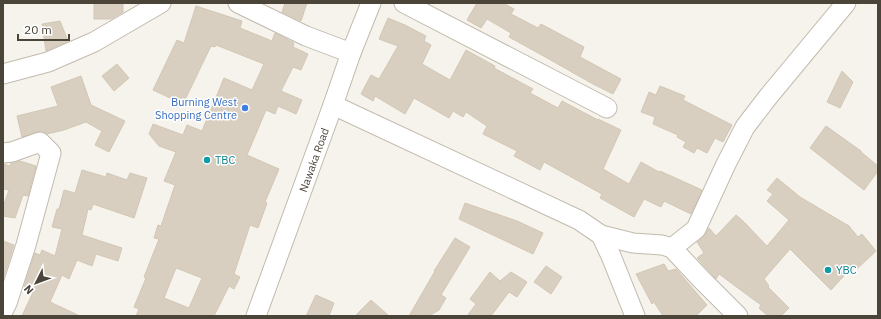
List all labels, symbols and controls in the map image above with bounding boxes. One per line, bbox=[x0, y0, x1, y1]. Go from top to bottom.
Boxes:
scale bar bbox=[18, 16, 69, 42]
text: 20 m bbox=[24, 22, 52, 37]
place label: Burning West Shopping Centre bbox=[155, 95, 237, 122]
marker: Burning West Shopping Centre bbox=[240, 103, 250, 113]
street label: Nawaka Road bbox=[296, 126, 332, 194]
place label: TBC bbox=[215, 153, 235, 167]
marker: TBC bbox=[202, 155, 212, 165]
north arrow bbox=[16, 263, 56, 303]
place label: YBC bbox=[836, 263, 857, 277]
marker: YBC bbox=[823, 265, 833, 275]
text: N bbox=[21, 282, 36, 297]

